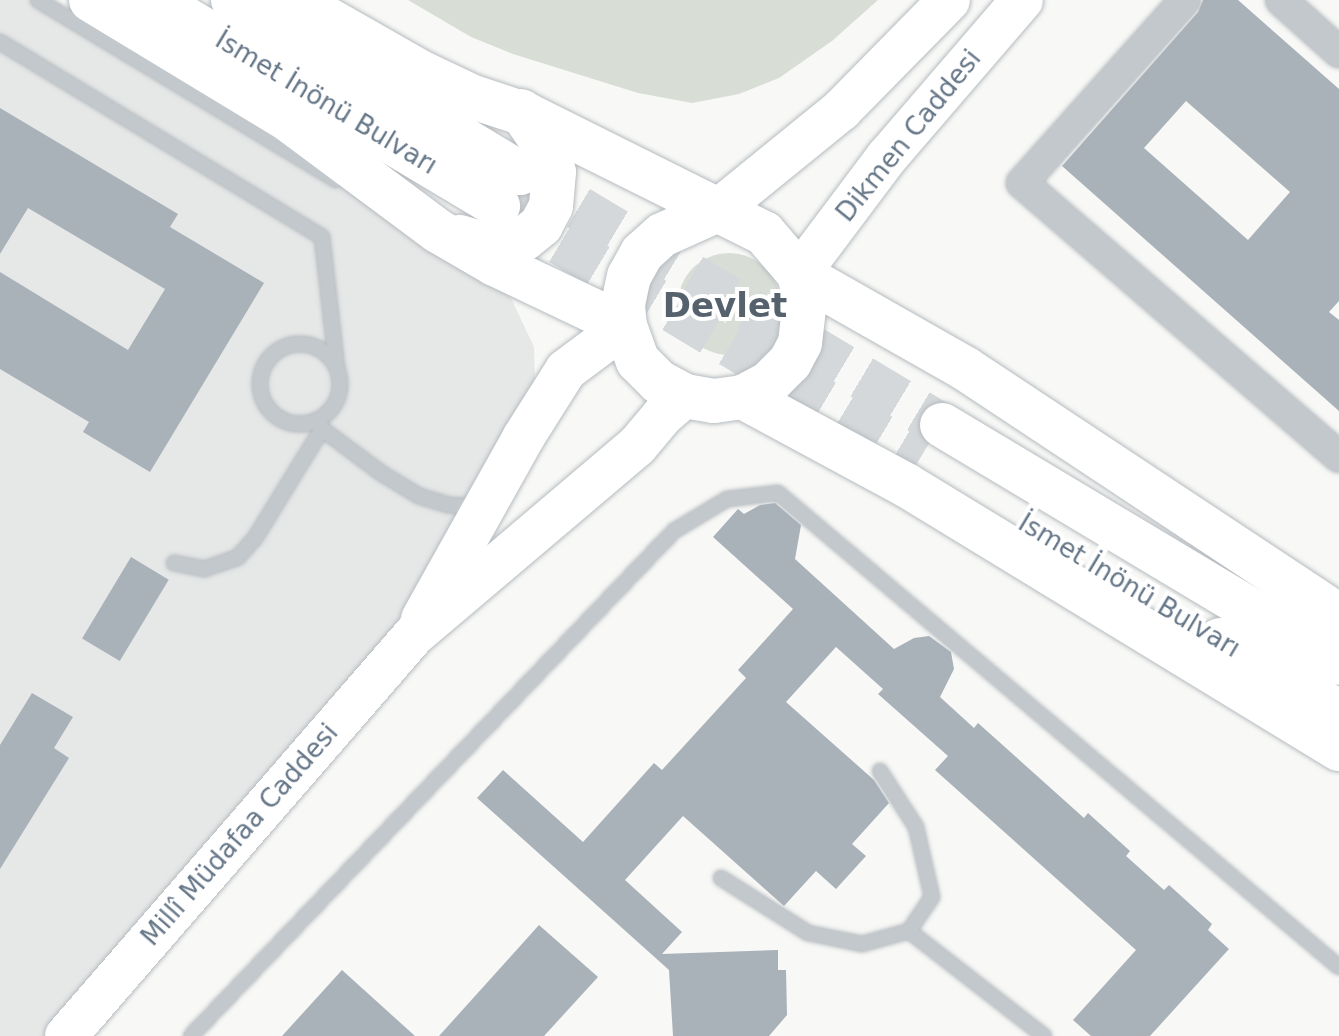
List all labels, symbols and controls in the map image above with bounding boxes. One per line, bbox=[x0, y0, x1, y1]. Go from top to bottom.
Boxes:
street label: İsmet İnönü Bulvarı bbox=[210, 24, 442, 182]
street label: Dikmen Caddesi bbox=[830, 44, 988, 228]
district label: Devlet bbox=[663, 286, 787, 326]
street label: İsmet İnönü Bulvarı bbox=[1013, 507, 1245, 665]
street label: Millî Müdafaa Caddesi bbox=[135, 718, 345, 952]

